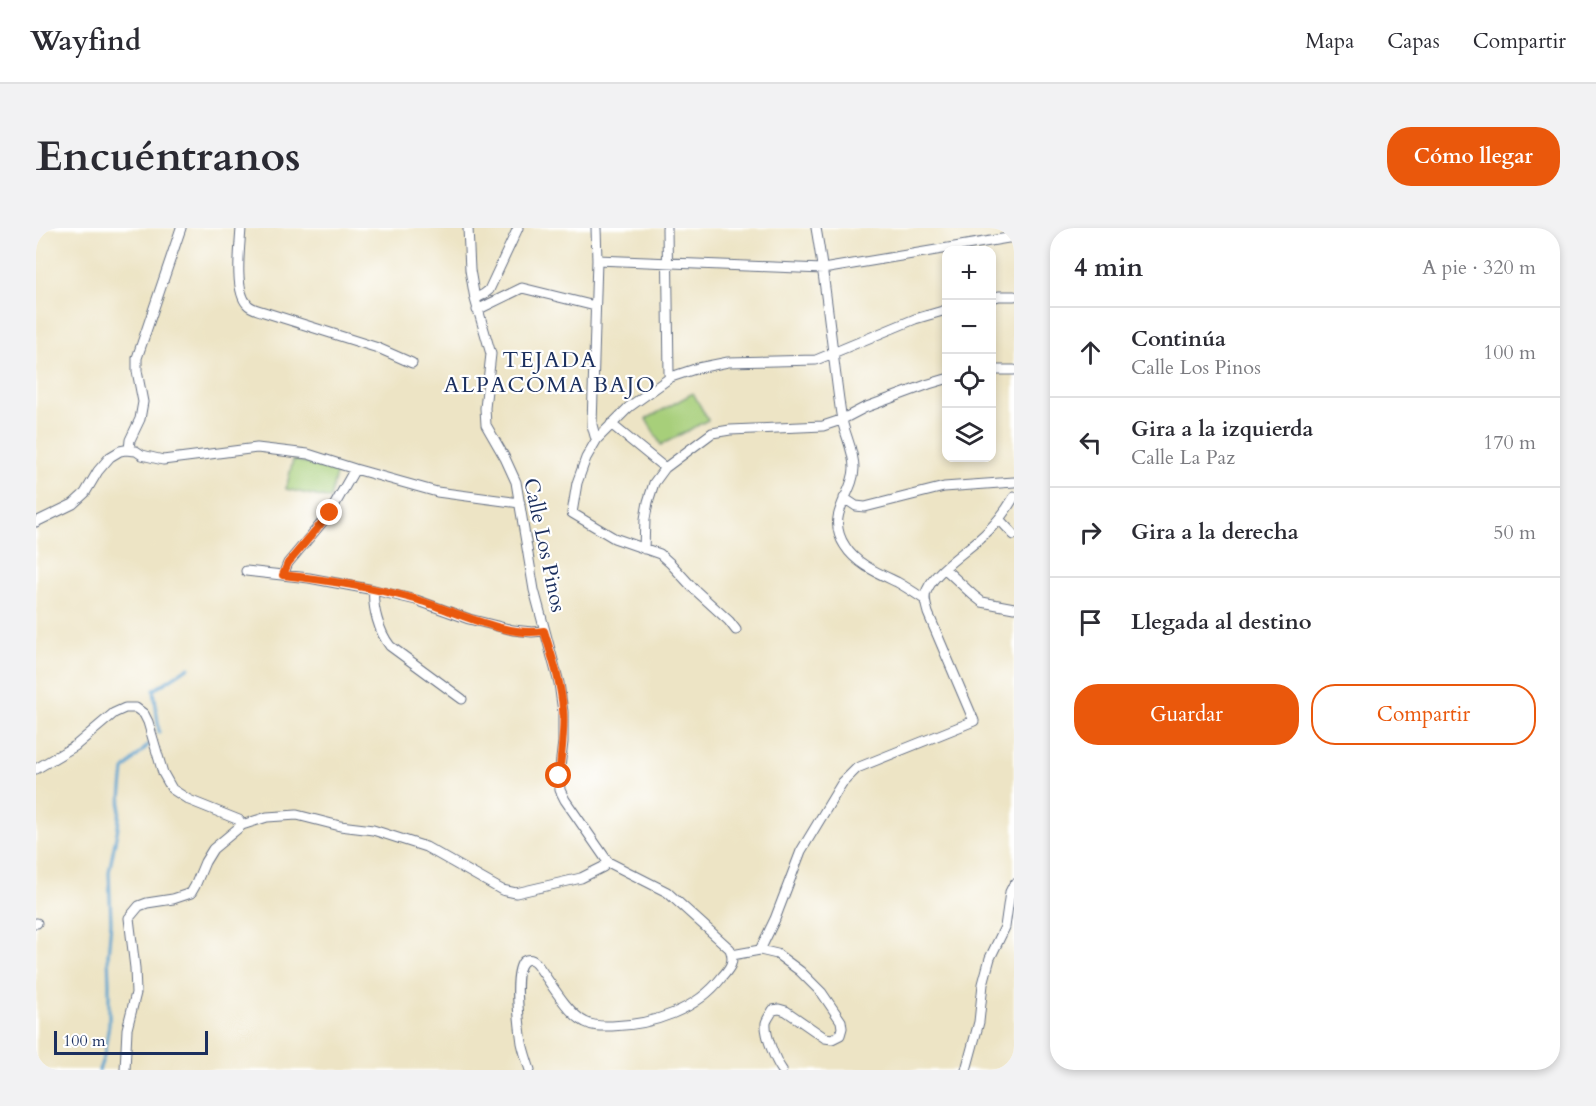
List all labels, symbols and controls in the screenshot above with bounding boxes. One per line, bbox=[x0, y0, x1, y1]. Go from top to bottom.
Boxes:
text: Wayfind bbox=[30, 22, 141, 60]
text: Mapa bbox=[1305, 27, 1354, 56]
text: Capas bbox=[1387, 27, 1440, 56]
text: Compartir bbox=[1473, 27, 1566, 56]
button: Cómo llegar bbox=[1387, 127, 1560, 186]
text: Encuéntranos bbox=[36, 128, 301, 185]
map controls bbox=[942, 246, 996, 462]
button: + bbox=[942, 246, 996, 300]
text: 4 min bbox=[1074, 250, 1143, 285]
text: A pie · 320 m bbox=[1422, 254, 1536, 281]
button: − bbox=[942, 300, 996, 354]
text: Continúa bbox=[1131, 324, 1226, 354]
icon: ahead bbox=[1074, 336, 1107, 369]
text: 100 m bbox=[1483, 339, 1536, 366]
district label: TEJADA ALPACOMA BAJO bbox=[444, 345, 656, 400]
button: locate bbox=[942, 354, 996, 408]
text: Calle Los Pinos bbox=[1131, 354, 1261, 381]
button: layers bbox=[942, 408, 996, 462]
text: Gira a la izquierda bbox=[1131, 414, 1314, 444]
icon: left bbox=[1074, 426, 1107, 459]
text: 170 m bbox=[1483, 429, 1536, 456]
text: Calle La Paz bbox=[1131, 444, 1235, 471]
street label: Calle Los Pinos bbox=[516, 475, 573, 615]
route end bbox=[316, 499, 342, 525]
icon: right bbox=[1074, 516, 1107, 549]
text: Gira a la derecha bbox=[1131, 517, 1299, 547]
text: 50 m bbox=[1493, 519, 1536, 546]
icon: arrive bbox=[1074, 606, 1107, 639]
text: Llegada al destino bbox=[1131, 607, 1312, 637]
button: Guardar bbox=[1074, 684, 1299, 745]
button: Compartir bbox=[1311, 684, 1536, 745]
route start bbox=[545, 762, 571, 788]
scale bar bbox=[54, 1028, 208, 1056]
text: 100 m bbox=[63, 1030, 105, 1052]

